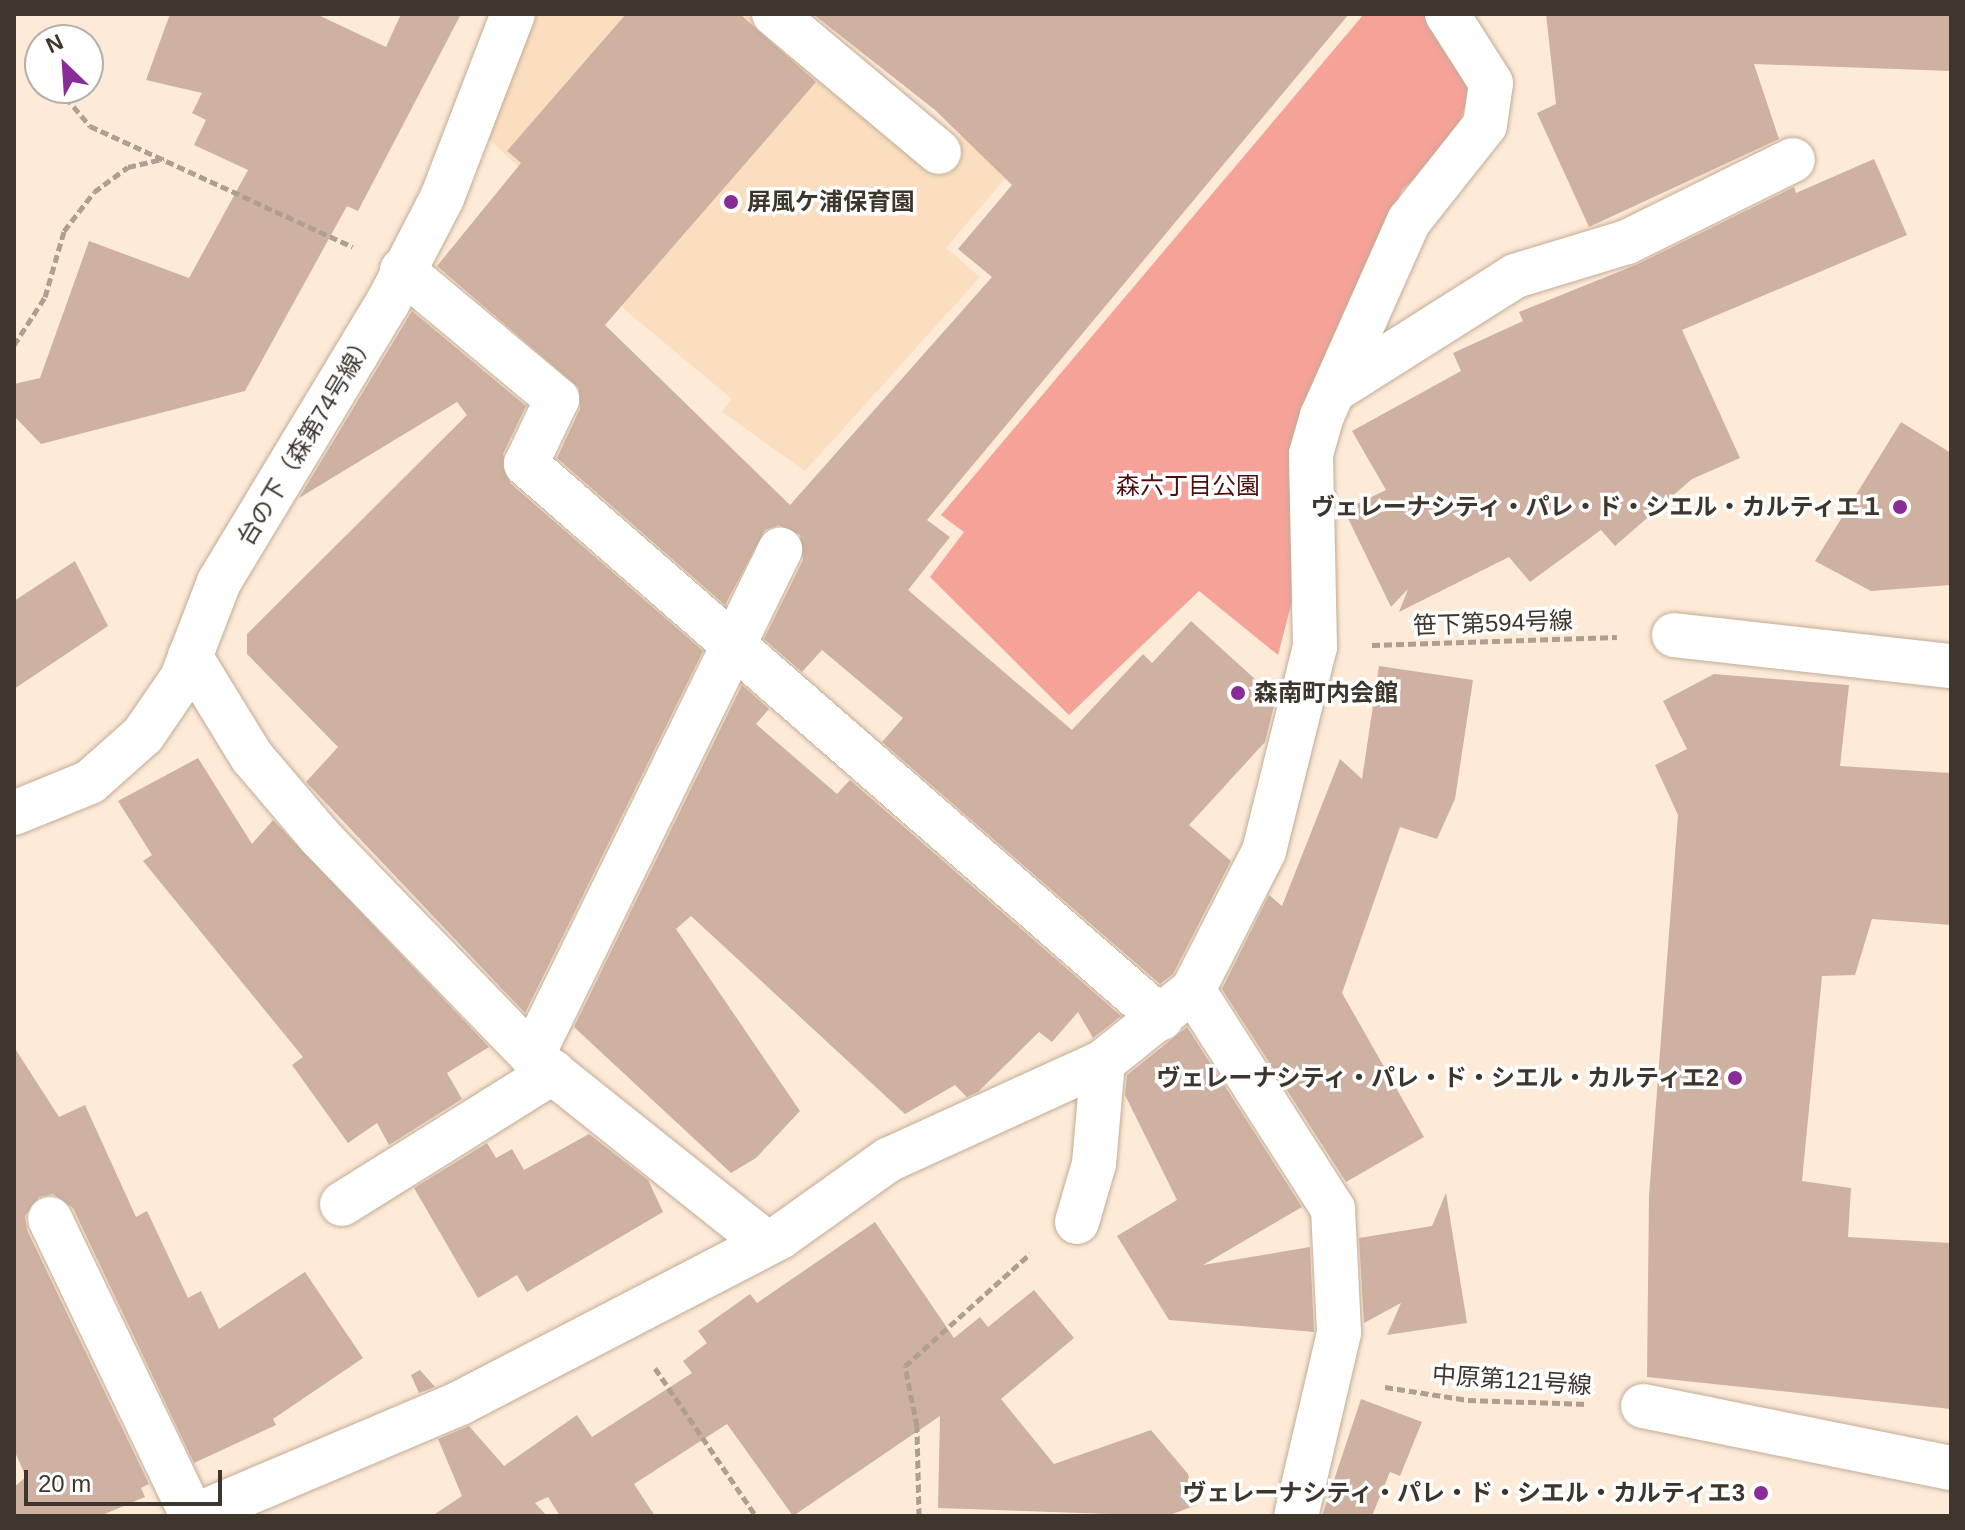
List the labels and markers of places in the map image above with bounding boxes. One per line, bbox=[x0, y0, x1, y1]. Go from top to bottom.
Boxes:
place label: 屏風ケ浦保育園 bbox=[747, 188, 915, 216]
marker: 屏風ケ浦保育園 bbox=[722, 193, 740, 211]
place label: ヴェレーナシティ・パレ・ド・シエル・カルティエ１ bbox=[1308, 493, 1884, 521]
marker: ヴェレーナシティ・パレ・ド・シエル・カルティエ１ bbox=[1891, 498, 1909, 516]
place label: 森南町内会館 bbox=[1254, 679, 1398, 707]
marker: 森南町内会館 bbox=[1229, 684, 1247, 702]
place label: ヴェレーナシティ・パレ・ド・シエル・カルティエ2 bbox=[1154, 1064, 1719, 1092]
marker: ヴェレーナシティ・パレ・ド・シエル・カルティエ2 bbox=[1726, 1069, 1744, 1087]
place label: ヴェレーナシティ・パレ・ド・シエル・カルティエ3 bbox=[1180, 1479, 1745, 1507]
marker: ヴェレーナシティ・パレ・ド・シエル・カルティエ3 bbox=[1752, 1484, 1770, 1502]

